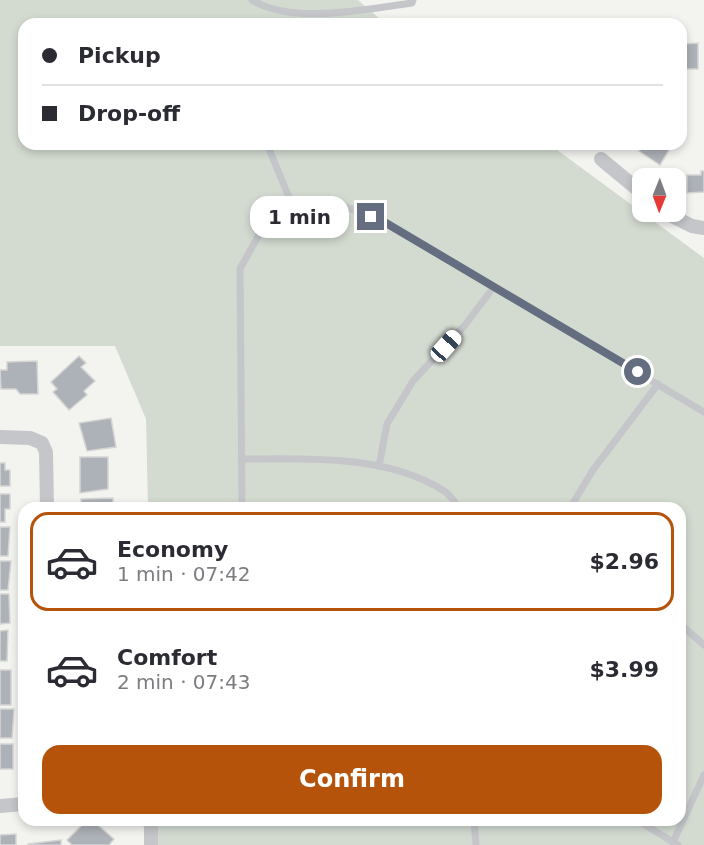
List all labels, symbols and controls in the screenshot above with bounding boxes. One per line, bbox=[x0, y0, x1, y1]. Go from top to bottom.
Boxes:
text: Pickup bbox=[78, 43, 161, 68]
text: Drop-off bbox=[78, 101, 180, 126]
north arrow bbox=[632, 168, 686, 222]
map controls bbox=[632, 168, 686, 222]
callout: 1 min bbox=[251, 196, 350, 238]
route end bbox=[357, 203, 384, 230]
text: 1 min bbox=[268, 205, 331, 229]
car bbox=[427, 327, 465, 365]
route start bbox=[624, 358, 651, 385]
icon: car bbox=[45, 535, 99, 589]
text: Economy bbox=[117, 537, 228, 562]
text: $2.96 bbox=[589, 549, 659, 574]
text: 1 min · 07:42 bbox=[117, 562, 251, 586]
icon: car bbox=[45, 643, 99, 697]
text: Comfort bbox=[117, 645, 217, 670]
text: $3.99 bbox=[589, 657, 659, 682]
text: 2 min · 07:43 bbox=[117, 670, 251, 694]
button: Confirm bbox=[42, 745, 662, 814]

